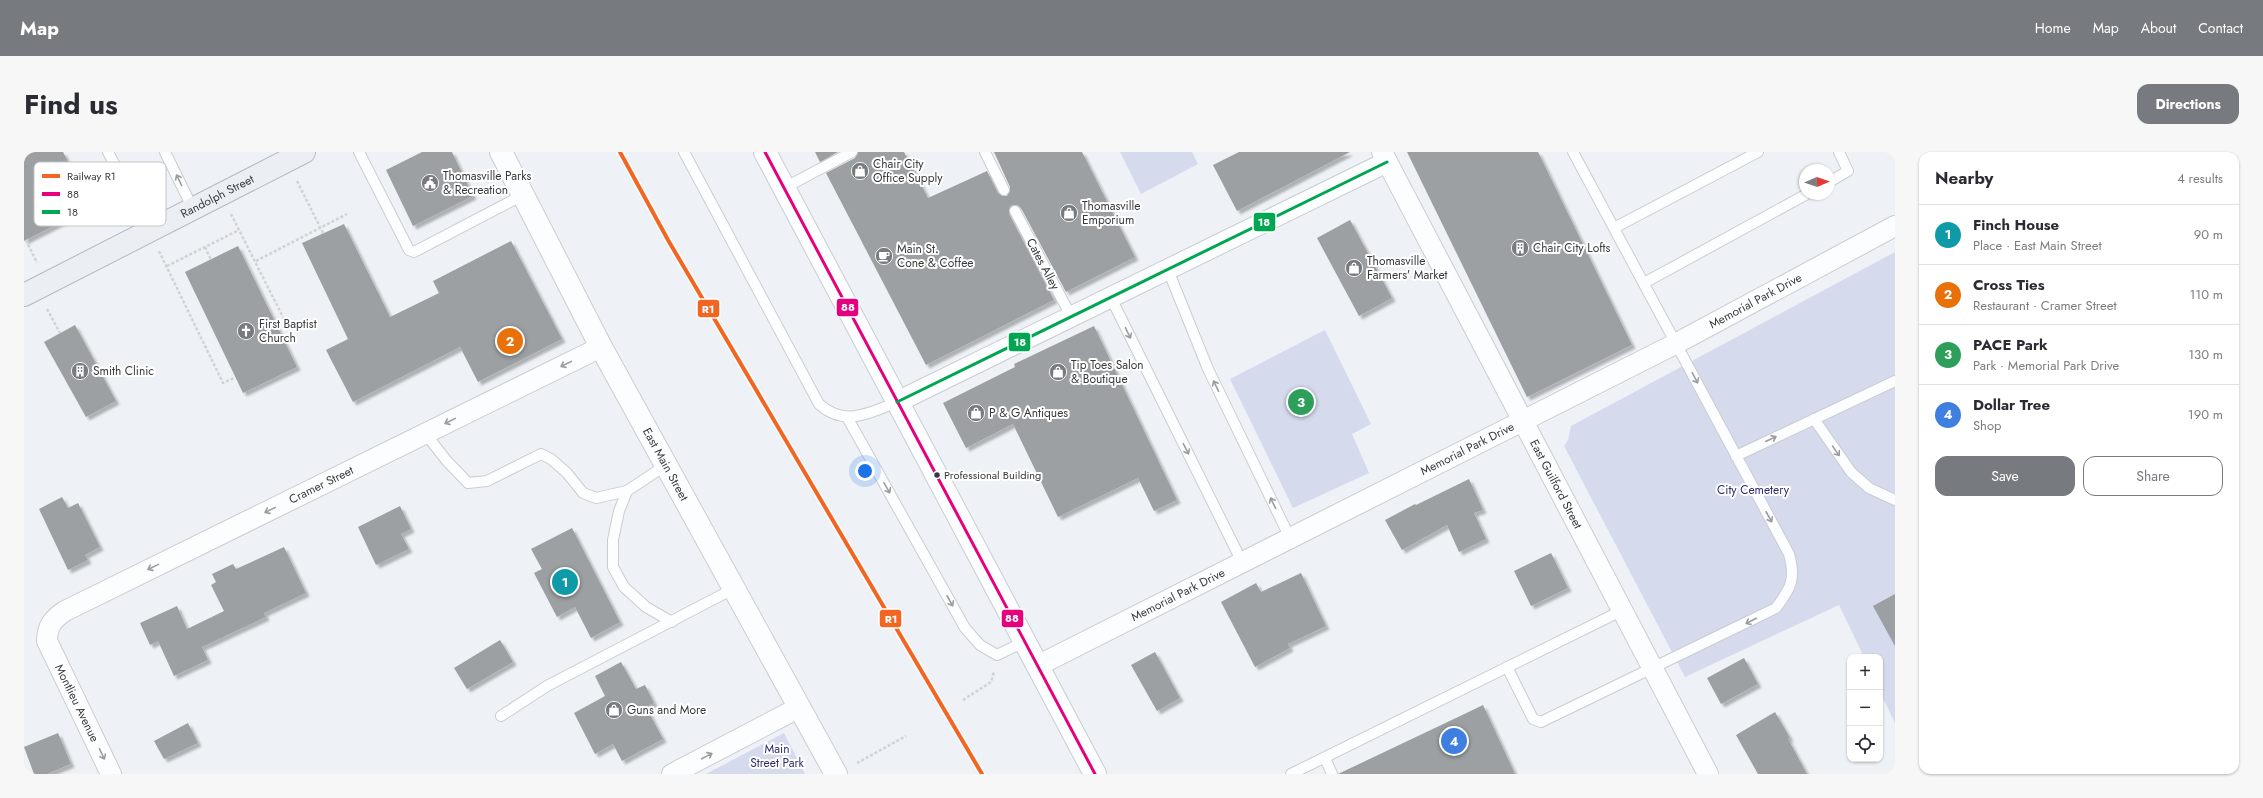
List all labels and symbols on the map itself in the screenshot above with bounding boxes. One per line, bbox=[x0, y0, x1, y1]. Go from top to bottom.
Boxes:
place label: Chair City Office Supply bbox=[873, 155, 943, 187]
shop icon: Chair City Office Supply bbox=[850, 161, 870, 181]
legend bbox=[34, 162, 166, 226]
north arrow bbox=[1799, 164, 1835, 200]
place label: Thomasville Parks & Recreation bbox=[443, 167, 531, 199]
text: Railway R1 bbox=[67, 168, 116, 184]
street label: Randolph Street bbox=[177, 170, 257, 223]
public building icon: Thomasville Parks & Recreation bbox=[420, 173, 440, 193]
one-way arrow bbox=[175, 175, 182, 187]
text: 88 bbox=[67, 186, 79, 202]
place label: Thomasville Emporium bbox=[1082, 197, 1140, 229]
shop icon: Thomasville Emporium bbox=[1059, 203, 1079, 223]
text: 18 bbox=[67, 204, 78, 220]
line badge: 18 bbox=[1253, 212, 1276, 232]
text: 18 bbox=[1258, 214, 1270, 230]
street label: Cates Alley bbox=[1022, 235, 1064, 294]
building icon: Chair City Lofts bbox=[1510, 238, 1530, 258]
place label: Chair City Lofts bbox=[1533, 239, 1610, 257]
place label: Main St. Cone & Coffee bbox=[897, 240, 974, 272]
cafe icon: Main St. Cone & Coffee bbox=[874, 246, 894, 266]
place label: Thomasville Farmers' Market bbox=[1367, 252, 1448, 284]
shop icon: Thomasville Farmers' Market bbox=[1344, 258, 1364, 278]
street label: Memorial Park Drive bbox=[1706, 269, 1805, 333]
line badge: 88 bbox=[836, 298, 859, 317]
line badge: R1 bbox=[697, 299, 720, 318]
text: 88 bbox=[841, 299, 855, 315]
text: R1 bbox=[702, 301, 714, 317]
place label: First Baptist Church bbox=[259, 315, 317, 347]
church icon: First Baptist Church bbox=[236, 321, 256, 341]
pin: 2 bbox=[497, 326, 523, 356]
one-way arrow bbox=[1125, 326, 1132, 338]
line badge: 18 bbox=[1008, 332, 1031, 352]
text: 18 bbox=[1014, 334, 1026, 350]
place label: Tip Toes Salon & Boutique bbox=[1071, 356, 1144, 388]
building icon: Smith Clinic bbox=[70, 361, 90, 381]
one-way arrow bbox=[561, 361, 573, 368]
place label: Smith Clinic bbox=[93, 362, 154, 380]
shop icon: Tip Toes Salon & Boutique bbox=[1048, 362, 1068, 382]
one-way arrow bbox=[1692, 372, 1699, 384]
one-way arrow bbox=[1212, 380, 1219, 392]
pin: 3 bbox=[1288, 387, 1314, 417]
shop icon: P & G Antiques bbox=[966, 403, 986, 423]
place label: P & G Antiques bbox=[989, 404, 1068, 422]
one-way arrow bbox=[444, 418, 456, 425]
street label: Memorial Park Drive bbox=[1417, 418, 1517, 480]
street label: East Main Street bbox=[638, 424, 693, 504]
one-way arrow bbox=[1765, 435, 1777, 442]
street label: East Guilford Street bbox=[1525, 436, 1587, 532]
one-way arrow bbox=[1183, 443, 1190, 455]
one-way arrow bbox=[1832, 445, 1840, 456]
street label: Cramer Street bbox=[286, 461, 357, 508]
your location bbox=[855, 461, 875, 481]
place label: Professional Building bbox=[944, 467, 1041, 483]
marker: Professional Building bbox=[932, 470, 942, 480]
park label: City Cemetery bbox=[1717, 481, 1790, 499]
one-way arrow bbox=[884, 482, 892, 494]
one-way arrow bbox=[1269, 497, 1276, 509]
one-way arrow bbox=[264, 507, 276, 514]
one-way arrow bbox=[1766, 511, 1774, 523]
one-way arrow bbox=[148, 564, 160, 571]
street label: Memorial Park Drive bbox=[1128, 564, 1228, 626]
pin: 1 bbox=[552, 567, 578, 597]
one-way arrow bbox=[947, 595, 955, 607]
line badge: R1 bbox=[879, 609, 902, 628]
line badge: 88 bbox=[1001, 609, 1024, 628]
text: 88 bbox=[1005, 610, 1019, 626]
text: R1 bbox=[885, 611, 897, 627]
one-way arrow bbox=[1745, 618, 1757, 625]
street label: Montlieu Avenue bbox=[50, 661, 104, 745]
shop icon: Guns and More bbox=[604, 700, 624, 720]
place label: Guns and More bbox=[627, 701, 706, 719]
pin: 4 bbox=[1441, 726, 1467, 756]
park label: Main Street Park bbox=[750, 740, 805, 772]
one-way arrow bbox=[99, 748, 106, 760]
one-way arrow bbox=[701, 752, 713, 759]

